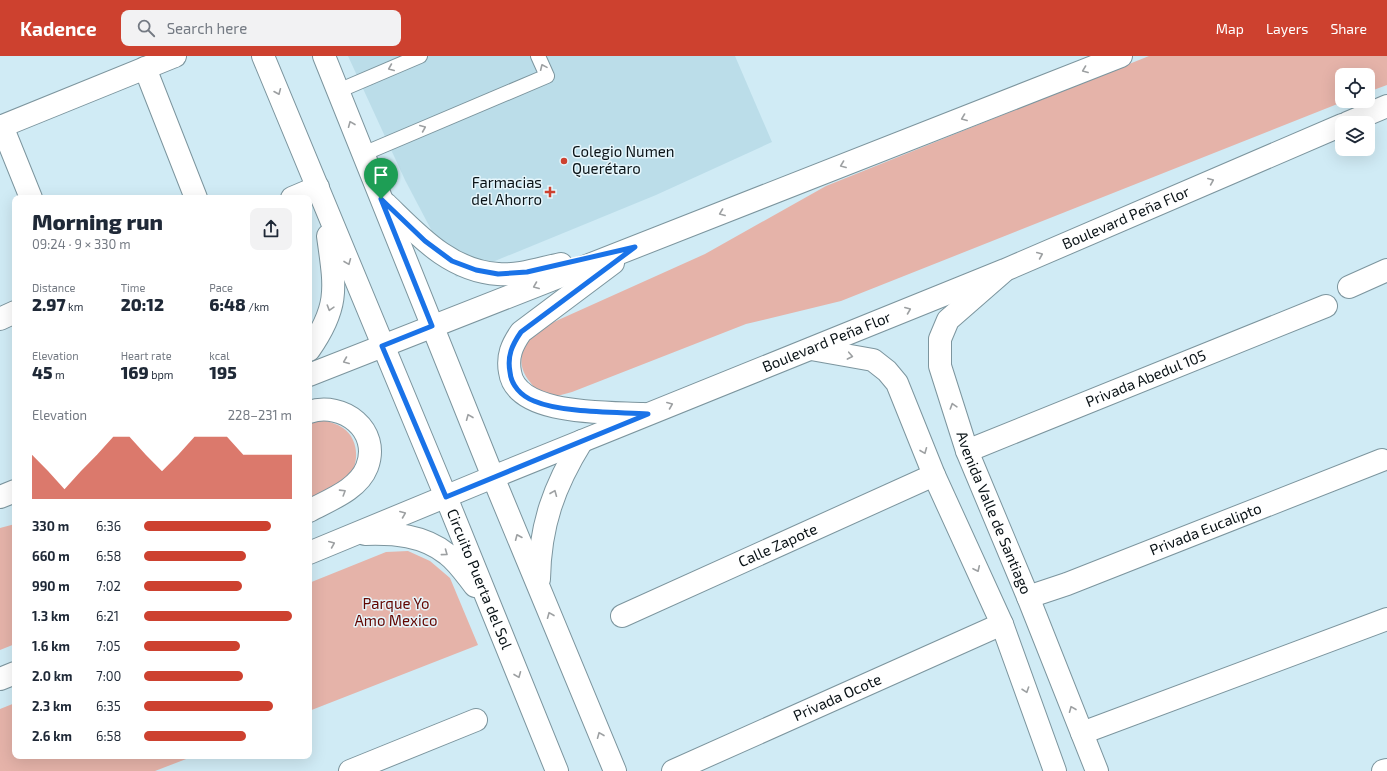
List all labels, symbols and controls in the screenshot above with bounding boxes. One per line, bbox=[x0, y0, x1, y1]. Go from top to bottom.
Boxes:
search box bbox=[121, 10, 401, 46]
text: Kadence bbox=[20, 17, 97, 40]
icon: search bbox=[135, 17, 157, 39]
text: Search here bbox=[167, 19, 247, 37]
text: Map bbox=[1216, 20, 1244, 37]
text: Layers bbox=[1266, 20, 1308, 37]
text: Share bbox=[1330, 20, 1367, 37]
one-way arrow bbox=[388, 64, 395, 72]
one-way arrow bbox=[540, 64, 548, 72]
one-way arrow bbox=[1082, 66, 1089, 74]
map controls bbox=[1335, 68, 1375, 156]
button: locate bbox=[1335, 68, 1375, 108]
one-way arrow bbox=[273, 87, 281, 95]
one-way arrow bbox=[961, 113, 968, 121]
button: layers bbox=[1335, 116, 1375, 156]
one-way arrow bbox=[348, 120, 356, 127]
one-way arrow bbox=[420, 125, 427, 133]
place label: Colegio Numen Querétaro bbox=[572, 142, 675, 178]
marker: Colegio Numen Querétaro bbox=[559, 156, 569, 166]
pin bbox=[364, 158, 398, 199]
one-way arrow bbox=[840, 161, 847, 169]
icon: arrive bbox=[370, 164, 392, 186]
place label: Farmacias del Ahorro bbox=[471, 173, 542, 208]
one-way arrow bbox=[1208, 178, 1215, 186]
street label: Boulevard Peña Flor bbox=[1059, 182, 1192, 252]
marker: Farmacias del Ahorro bbox=[545, 187, 555, 197]
text: Morning run bbox=[32, 208, 163, 234]
button: share bbox=[250, 208, 292, 250]
one-way arrow bbox=[719, 208, 726, 216]
text: 09:24 · 9 × 330 m bbox=[32, 236, 131, 252]
one-way arrow bbox=[1036, 252, 1044, 260]
one-way arrow bbox=[344, 259, 352, 266]
text: Distance bbox=[32, 281, 75, 294]
text: Time bbox=[121, 281, 145, 294]
text: Pace bbox=[209, 281, 233, 294]
one-way arrow bbox=[532, 281, 539, 289]
text: 2.97 bbox=[32, 294, 66, 314]
text: 20:12 bbox=[121, 294, 164, 314]
text: 6:48 bbox=[209, 294, 246, 314]
text: km bbox=[66, 300, 83, 313]
text: /km bbox=[246, 300, 269, 313]
one-way arrow bbox=[326, 305, 335, 312]
one-way arrow bbox=[904, 306, 911, 314]
street label: Boulevard Peña Flor bbox=[759, 307, 893, 375]
street label: Privada Abedul 105 bbox=[1083, 345, 1208, 410]
text: Elevation bbox=[32, 349, 79, 362]
text: Heart rate bbox=[121, 349, 172, 362]
text: kcal bbox=[209, 349, 229, 362]
one-way arrow bbox=[846, 351, 853, 360]
one-way arrow bbox=[342, 356, 349, 364]
text: 45 bbox=[32, 362, 53, 382]
text: 169 bbox=[121, 362, 149, 382]
text: 195 bbox=[209, 362, 237, 382]
text: m bbox=[53, 368, 65, 381]
text: bpm bbox=[149, 368, 173, 381]
one-way arrow bbox=[667, 402, 674, 410]
one-way arrow bbox=[949, 402, 958, 409]
text: Elevation bbox=[32, 407, 87, 423]
text: 228–231 m bbox=[228, 407, 292, 423]
one-way arrow bbox=[465, 413, 473, 420]
street label: Avenida Valle de Santiago bbox=[953, 429, 1036, 597]
one-way arrow bbox=[919, 446, 927, 454]
one-way arrow bbox=[339, 489, 346, 496]
one-way arrow bbox=[550, 489, 558, 496]
street label: Privada Eucalipto bbox=[1147, 498, 1264, 559]
street label: Circuito Puerta del Sol bbox=[444, 506, 517, 652]
one-way arrow bbox=[399, 511, 407, 519]
text: 330 m bbox=[32, 518, 69, 534]
text: 6:36 bbox=[96, 518, 121, 534]
street label: Calle Zapote bbox=[735, 519, 820, 570]
one-way arrow bbox=[515, 534, 523, 541]
one-way arrow bbox=[328, 540, 335, 548]
text: 660 m bbox=[32, 548, 70, 564]
text: 6:58 bbox=[96, 548, 121, 564]
one-way arrow bbox=[440, 548, 447, 555]
one-way arrow bbox=[972, 565, 980, 573]
text: 990 m bbox=[32, 578, 70, 594]
text: 7:02 bbox=[96, 578, 121, 594]
park label: Parque Yo Amo Mexico bbox=[355, 594, 437, 629]
text: 1.3 km bbox=[32, 608, 70, 624]
text: 6:21 bbox=[96, 608, 119, 624]
one-way arrow bbox=[547, 611, 555, 618]
text: 1.6 km bbox=[32, 638, 70, 654]
text: 7:05 bbox=[96, 638, 121, 654]
text: 2.0 km bbox=[32, 668, 72, 684]
text: 7:00 bbox=[96, 668, 121, 684]
street label: Privada Ocote bbox=[790, 669, 884, 724]
one-way arrow bbox=[513, 671, 521, 679]
one-way arrow bbox=[1022, 686, 1030, 693]
text: 2.3 km bbox=[32, 698, 72, 714]
text: 6:35 bbox=[96, 698, 121, 714]
one-way arrow bbox=[1069, 705, 1077, 712]
text: 2.6 km bbox=[32, 728, 72, 744]
text: 6:58 bbox=[96, 728, 121, 744]
one-way arrow bbox=[596, 731, 604, 738]

